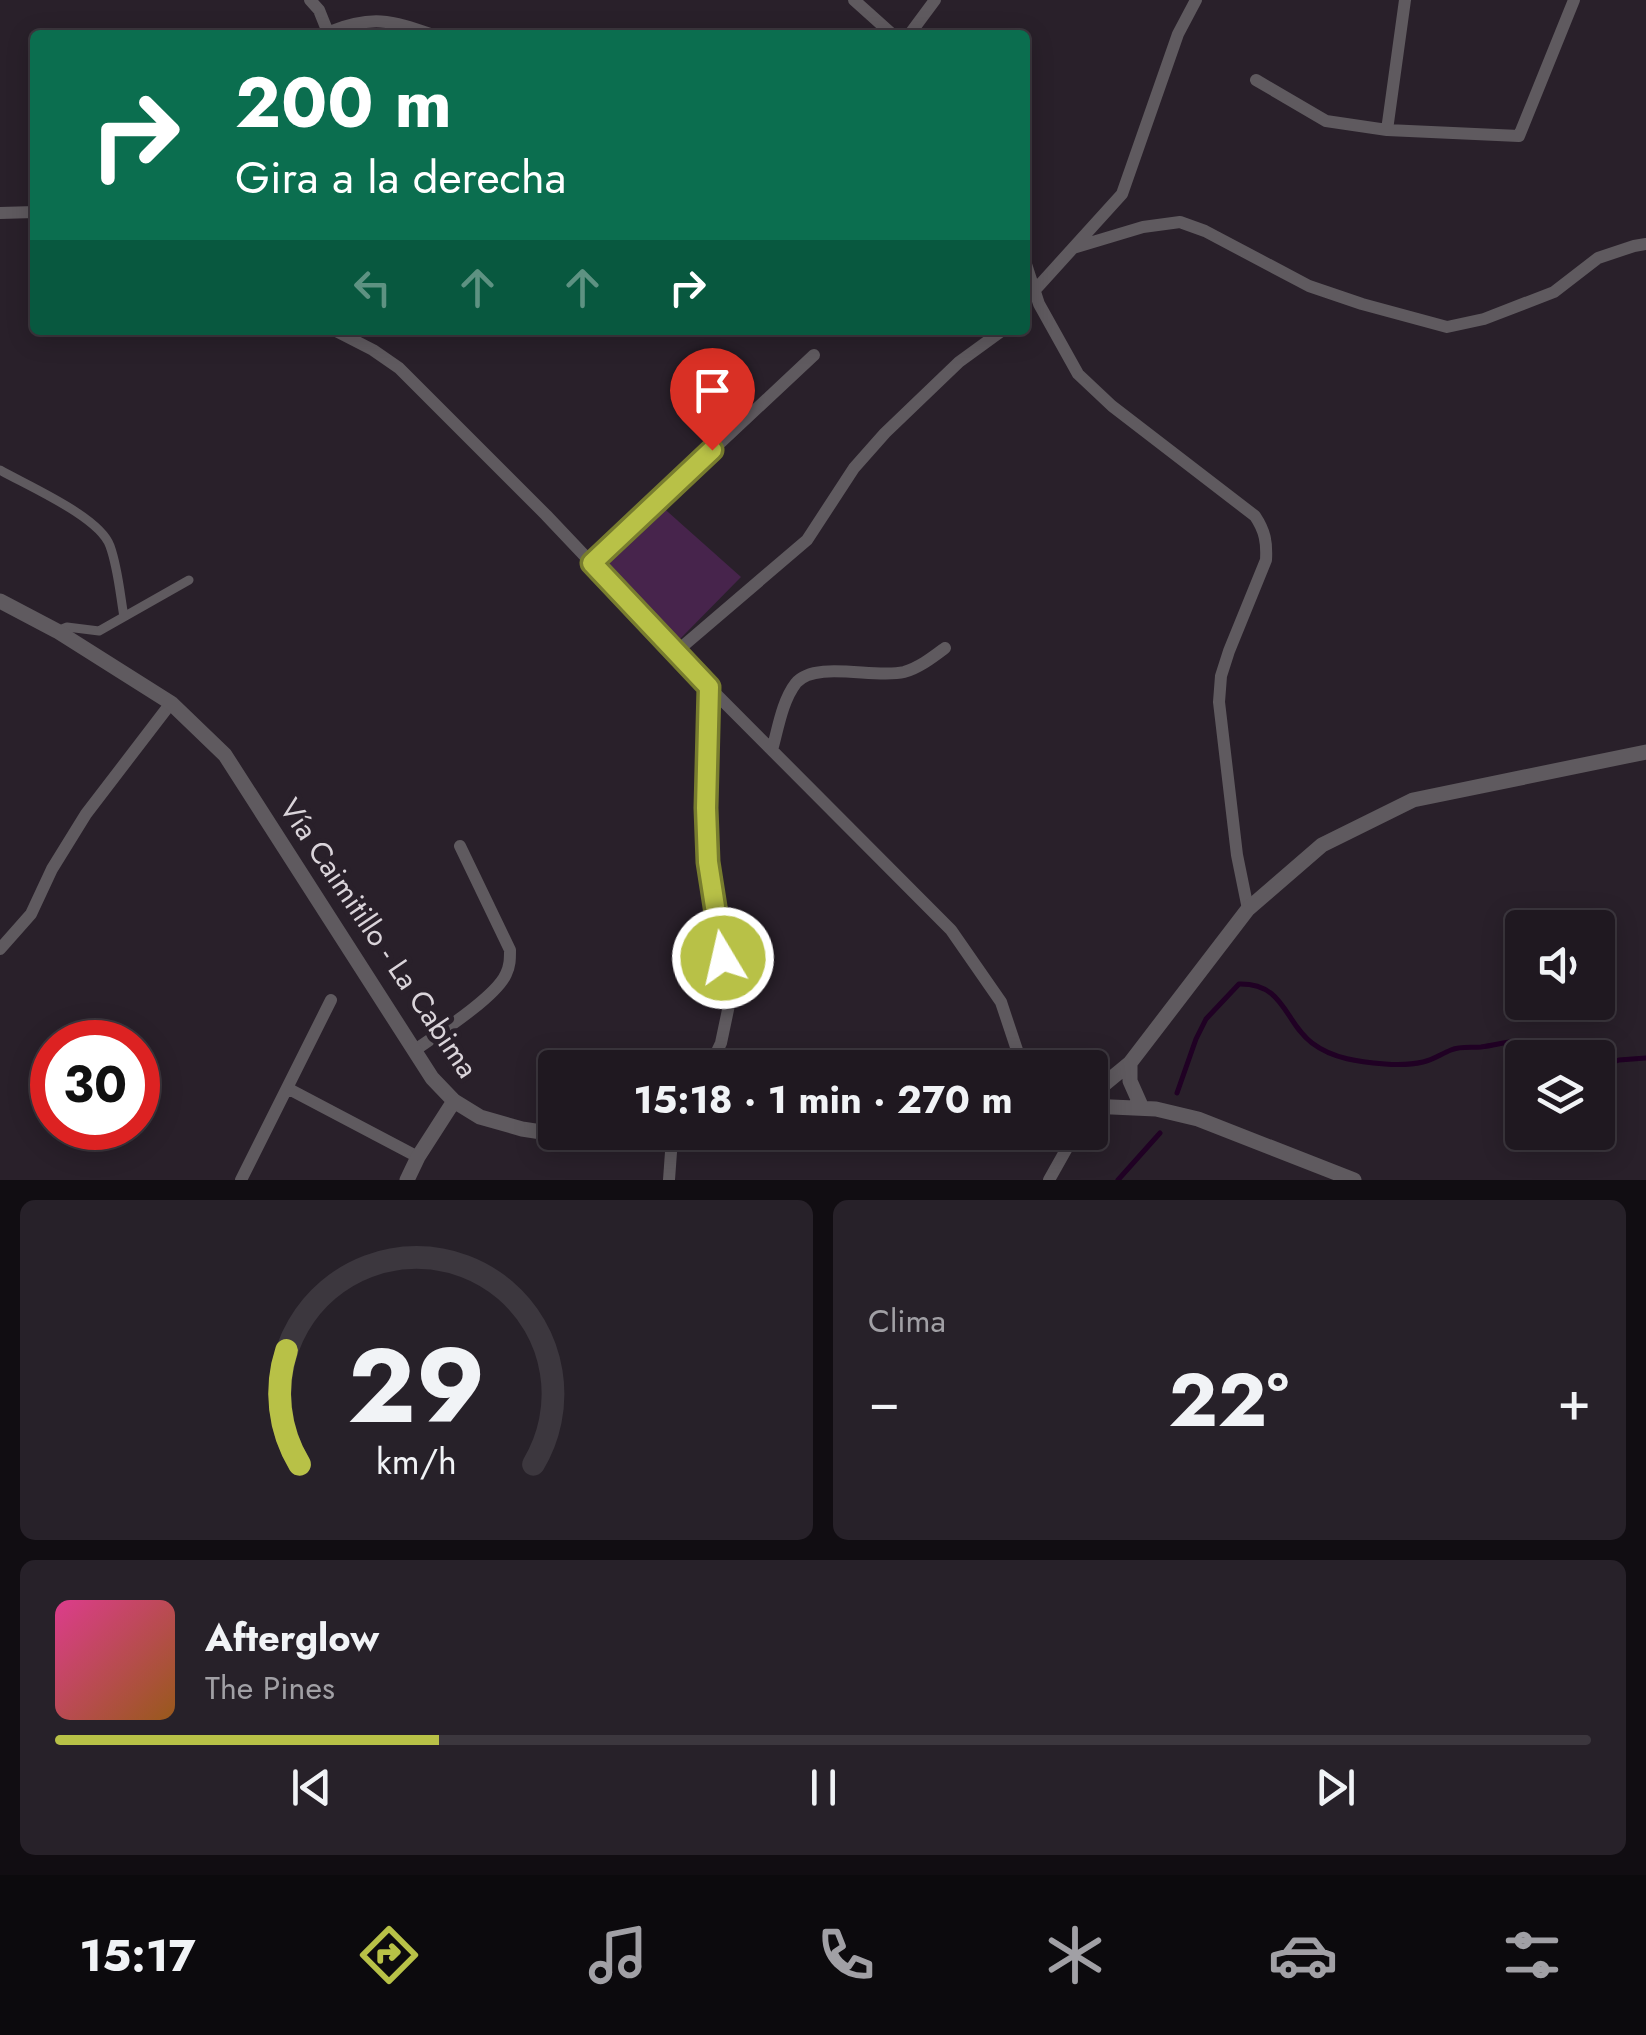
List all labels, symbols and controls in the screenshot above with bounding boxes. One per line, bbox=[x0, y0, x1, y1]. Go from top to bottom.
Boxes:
text: 200 m bbox=[235, 52, 452, 153]
icon: right bbox=[70, 70, 200, 200]
text: Gira a la derecha bbox=[235, 145, 566, 210]
icon: left bbox=[345, 260, 400, 315]
icon: ahead bbox=[450, 260, 505, 315]
icon: ahead bbox=[555, 260, 610, 315]
icon: right bbox=[660, 260, 715, 315]
pin bbox=[670, 348, 755, 451]
icon: arrive bbox=[685, 363, 740, 418]
street label: Vía Caimitillo - La Cabima bbox=[269, 790, 489, 1086]
position arrow bbox=[671, 906, 775, 1010]
map controls bbox=[1505, 910, 1615, 1150]
button: sound bbox=[1505, 910, 1615, 1020]
speed limit sign: 30 bbox=[30, 1020, 160, 1150]
button: layers bbox=[1505, 1040, 1615, 1150]
text: 15:18 · 1 min · 270 m bbox=[633, 1072, 1013, 1127]
text: Clima bbox=[868, 1298, 946, 1344]
text: 29 bbox=[348, 1311, 485, 1461]
text: 22° bbox=[1168, 1346, 1289, 1454]
text: − bbox=[868, 1361, 900, 1441]
text: + bbox=[1557, 1361, 1591, 1441]
text: km/h bbox=[376, 1436, 457, 1487]
text: Afterglow bbox=[205, 1610, 379, 1665]
text: The Pines bbox=[205, 1665, 335, 1711]
icon: previous bbox=[284, 1760, 339, 1815]
icon: pause bbox=[796, 1760, 851, 1815]
icon: next bbox=[1308, 1760, 1363, 1815]
icon: directions bbox=[354, 1920, 424, 1990]
icon: music bbox=[583, 1920, 653, 1990]
icon: phone bbox=[811, 1920, 881, 1990]
icon: climate bbox=[1040, 1920, 1110, 1990]
icon: car bbox=[1268, 1920, 1338, 1990]
icon: filters bbox=[1497, 1920, 1567, 1990]
text: 15:17 bbox=[79, 1923, 196, 1988]

